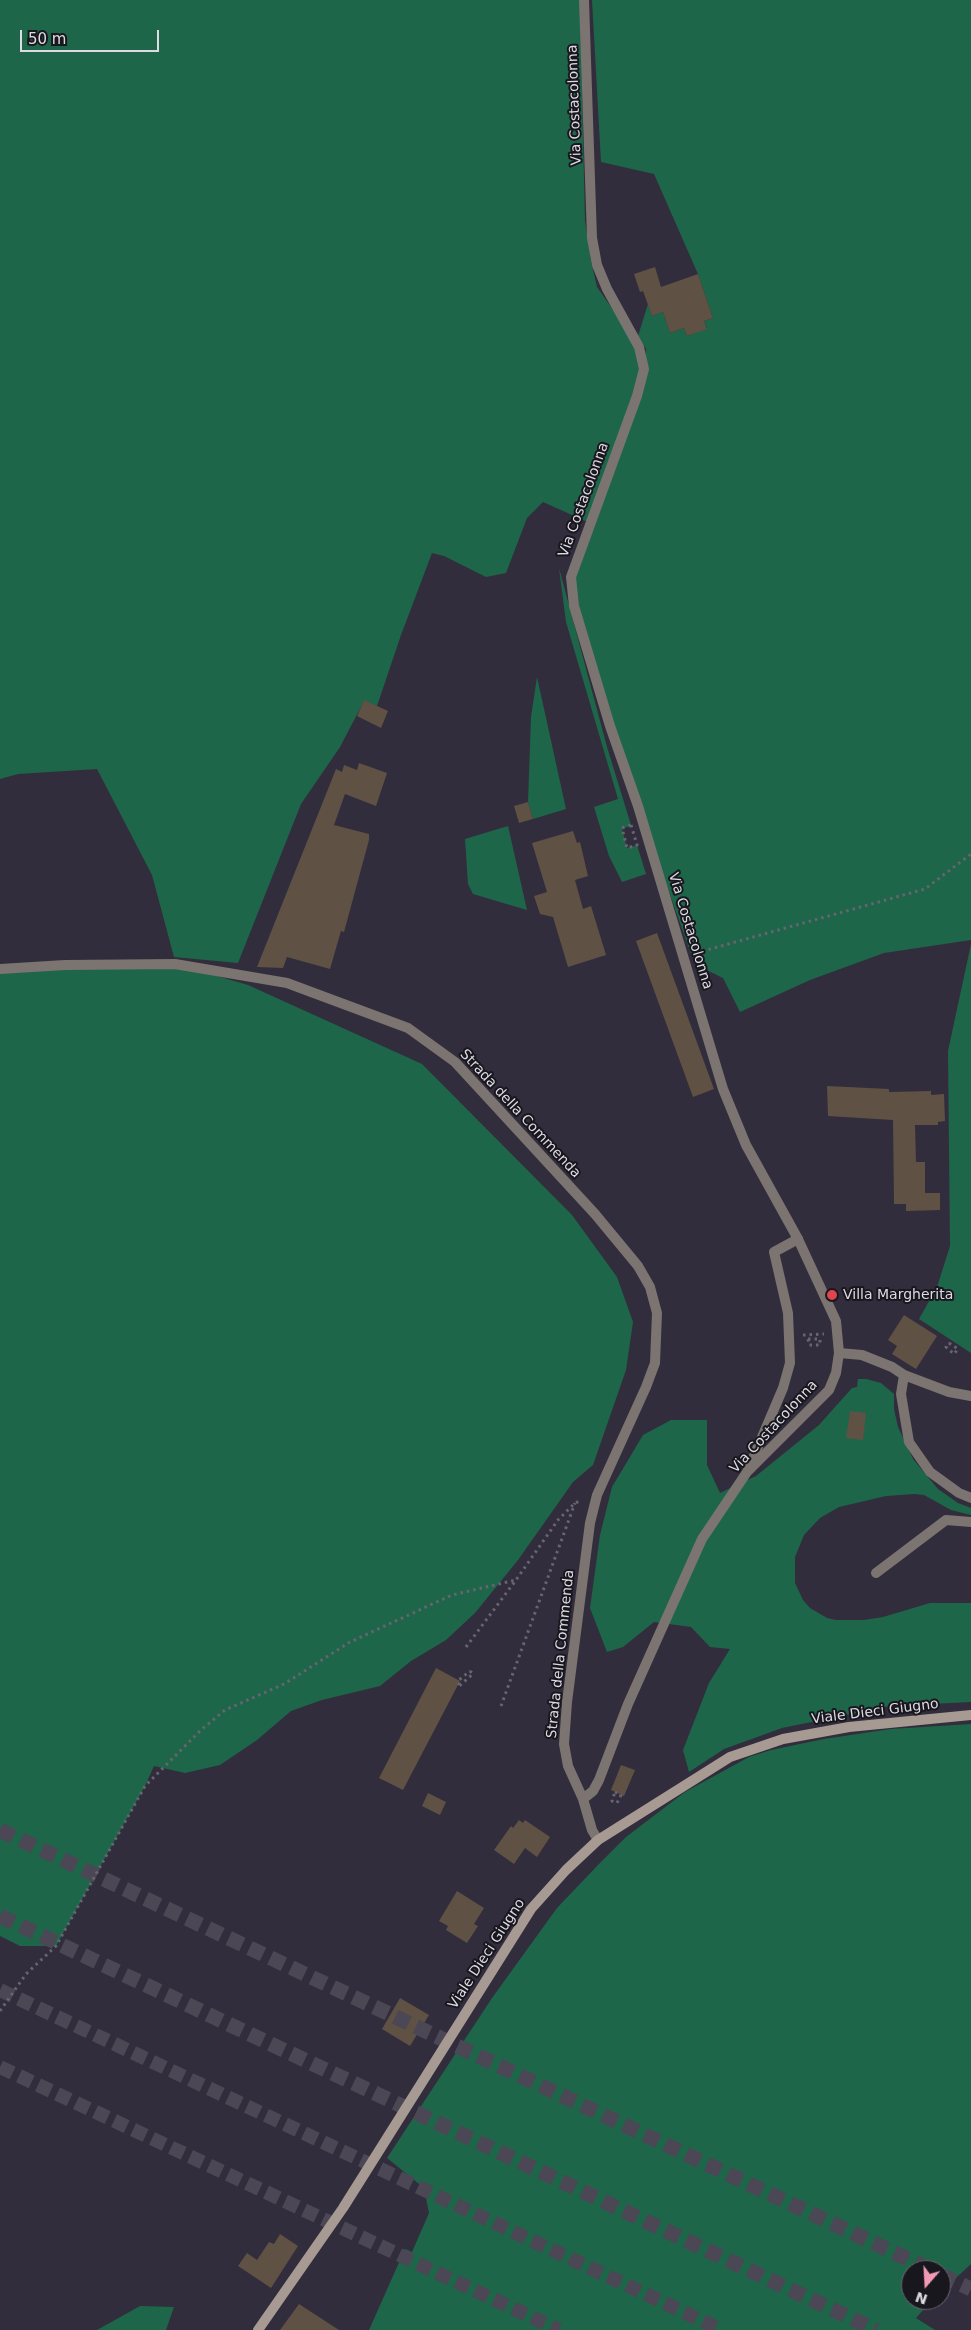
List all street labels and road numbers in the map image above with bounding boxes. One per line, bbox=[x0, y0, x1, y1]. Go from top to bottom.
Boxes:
street label: Via Costacolonna bbox=[564, 44, 586, 166]
street label: Via Costacolonna bbox=[555, 440, 613, 560]
street label: Via Costacolonna bbox=[664, 871, 716, 991]
street label: Strada della Commenda bbox=[456, 1046, 584, 1182]
street label: Via Costacolonna bbox=[727, 1377, 821, 1477]
street label: Strada della Commenda bbox=[544, 1569, 578, 1739]
street label: Viale Dieci Giugno bbox=[810, 1696, 940, 1728]
street label: Viale Dieci Giugno bbox=[445, 1896, 529, 2012]

